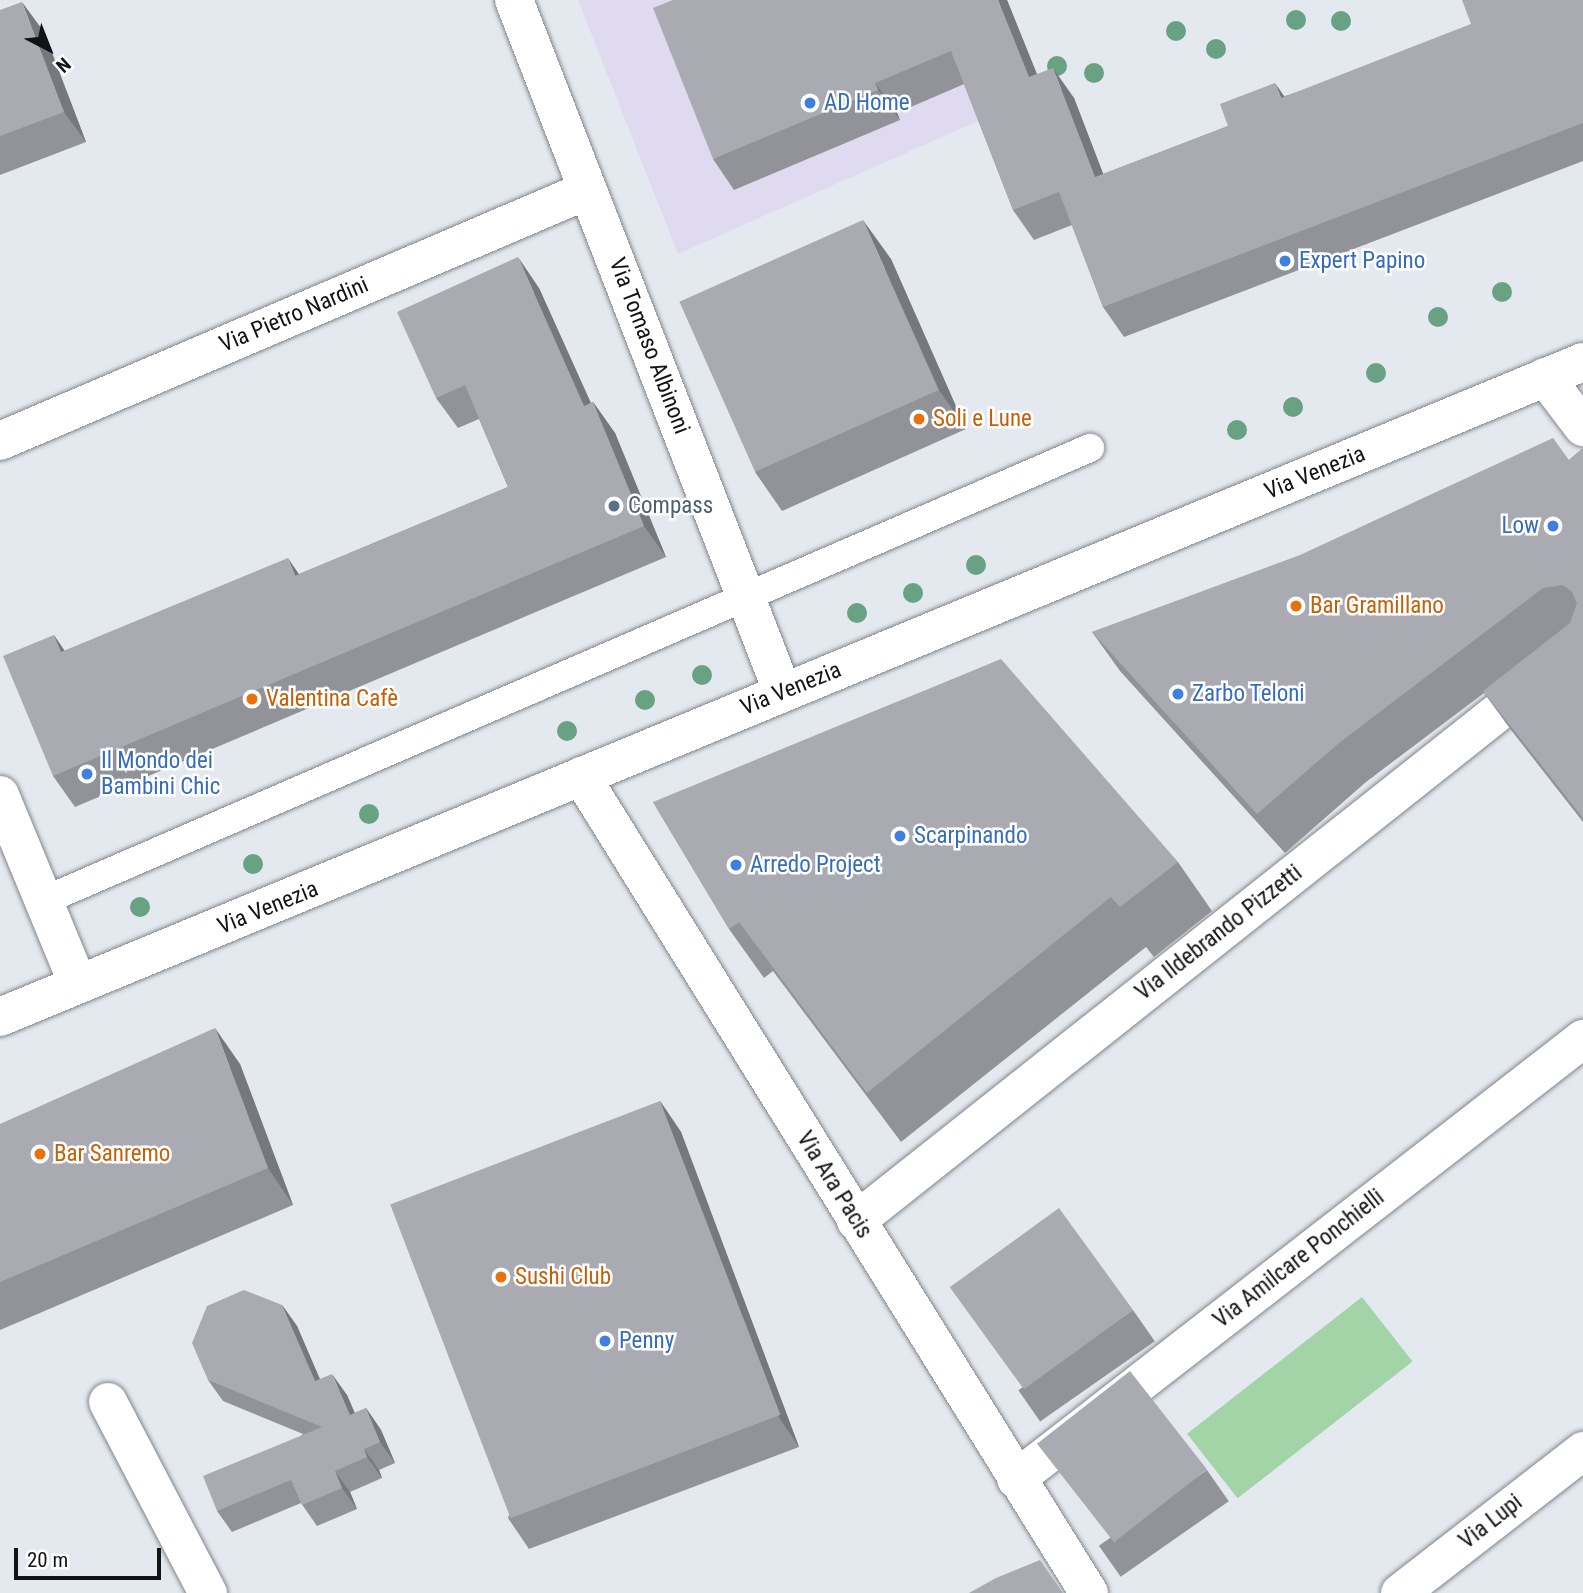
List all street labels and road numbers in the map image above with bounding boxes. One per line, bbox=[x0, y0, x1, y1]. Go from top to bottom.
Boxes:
street label: Via Tomaso Albinoni bbox=[603, 254, 695, 438]
street label: Via Pietro Nardini bbox=[215, 271, 373, 359]
street label: Via Venezia bbox=[1261, 440, 1369, 506]
street label: Via Venezia bbox=[737, 656, 845, 722]
street label: Via Ildebrando Pizzetti bbox=[1130, 859, 1308, 1007]
street label: Via Venezia bbox=[214, 875, 322, 941]
street label: Via Ara Pacis bbox=[790, 1127, 878, 1243]
street label: Via Amilcare Ponchielli bbox=[1208, 1184, 1390, 1334]
street label: Via Lupi bbox=[1454, 1489, 1528, 1555]

